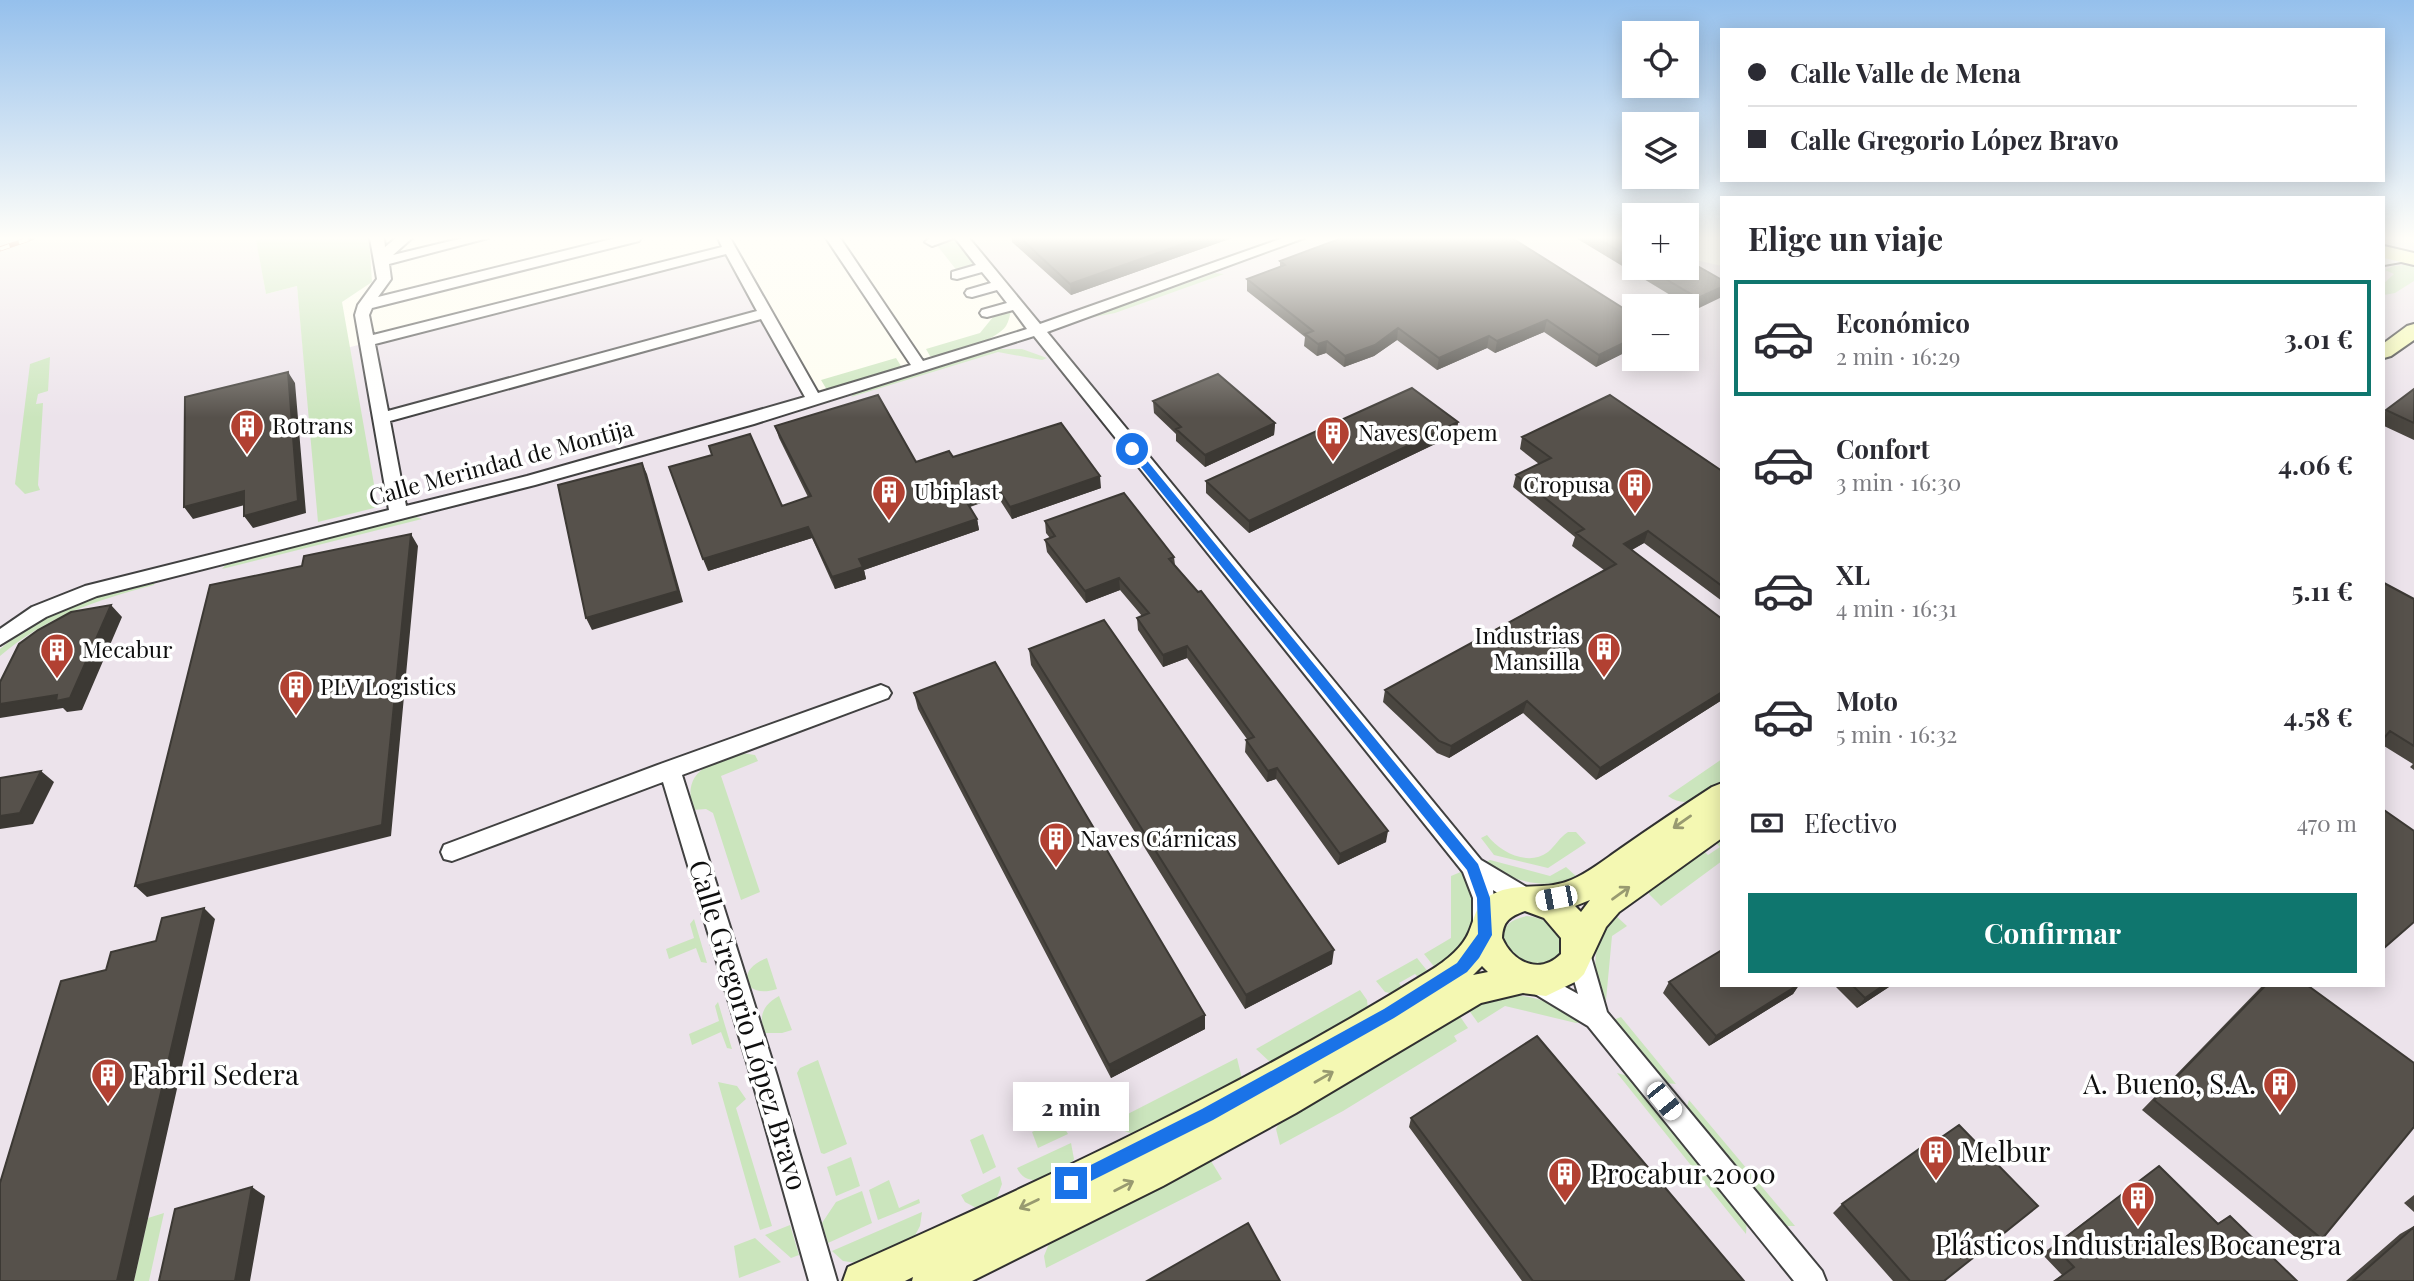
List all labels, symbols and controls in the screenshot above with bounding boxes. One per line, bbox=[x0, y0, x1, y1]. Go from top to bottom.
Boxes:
map controls bbox=[1622, 21, 1699, 371]
button: locate bbox=[1622, 21, 1699, 98]
text: Calle Valle de Mena bbox=[1790, 55, 2021, 90]
button: layers bbox=[1622, 112, 1699, 189]
text: Calle Gregorio López Bravo bbox=[1790, 122, 2119, 157]
button: + bbox=[1622, 203, 1699, 280]
text: Elige un viaje bbox=[1748, 216, 1943, 259]
button: − bbox=[1622, 294, 1699, 371]
text: Económico bbox=[1836, 305, 1970, 340]
icon: car bbox=[1752, 307, 1815, 370]
text: 3.01 € bbox=[2284, 321, 2353, 356]
text: 2 min · 16:29 bbox=[1836, 340, 1960, 371]
building icon: Rotrans bbox=[228, 407, 266, 456]
place label: Rotrans bbox=[272, 409, 353, 440]
street label: Calle Merindad de Montija bbox=[365, 411, 637, 512]
building icon: Naves Copem bbox=[1314, 414, 1352, 463]
place label: Naves Copem bbox=[1358, 416, 1498, 447]
text: Confort bbox=[1836, 431, 1930, 466]
route start bbox=[1116, 433, 1148, 465]
icon: car bbox=[1752, 433, 1815, 496]
text: 4.06 € bbox=[2278, 447, 2353, 482]
building icon: Cropusa bbox=[1616, 466, 1654, 515]
text: 3 min · 16:30 bbox=[1836, 466, 1961, 497]
place label: Cropusa bbox=[1523, 468, 1611, 499]
building icon: Ubiplast bbox=[870, 473, 908, 522]
place label: Ubiplast bbox=[914, 475, 1000, 506]
text: XL bbox=[1836, 557, 1870, 592]
icon: car bbox=[1752, 559, 1815, 622]
text: 5.11 € bbox=[2291, 573, 2353, 608]
text: 4 min · 16:31 bbox=[1836, 592, 1957, 623]
place label: Industrias Mansilla bbox=[1475, 619, 1581, 676]
building icon: Industrias Mansilla bbox=[1585, 630, 1623, 679]
building icon: Mecabur bbox=[38, 631, 76, 680]
place label: Mecabur bbox=[82, 633, 172, 664]
building icon: PLV Logistics bbox=[277, 668, 315, 717]
place label: PLV Logistics bbox=[320, 670, 456, 701]
text: Moto bbox=[1836, 683, 1898, 718]
icon: car bbox=[1752, 685, 1815, 748]
text: 4.58 € bbox=[2283, 699, 2353, 734]
text: 5 min · 16:32 bbox=[1836, 718, 1957, 749]
icon: cash bbox=[1748, 804, 1786, 842]
text: Efectivo bbox=[1804, 805, 1897, 840]
text: 470 m bbox=[2297, 807, 2357, 838]
one-way arrow bbox=[1673, 815, 1693, 829]
building icon: Naves Cárnicas bbox=[1037, 820, 1075, 869]
place label: Naves Cárnicas bbox=[1080, 822, 1237, 853]
street label: Calle Gregorio López Bravo bbox=[682, 855, 817, 1194]
car bbox=[1534, 884, 1579, 912]
one-way arrow bbox=[1611, 886, 1630, 901]
button: Confirmar bbox=[1748, 893, 2357, 973]
place label: Fabril Sedera bbox=[132, 1055, 299, 1092]
building icon: Fabril Sedera bbox=[89, 1056, 127, 1105]
place label: A. Bueno, S.A. bbox=[2082, 1064, 2256, 1101]
building icon: A. Bueno, S.A. bbox=[2261, 1065, 2299, 1114]
one-way arrow bbox=[1314, 1070, 1334, 1084]
car bbox=[1643, 1078, 1686, 1124]
callout: 2 min bbox=[1013, 1082, 1129, 1130]
text: 2 min bbox=[1041, 1091, 1101, 1122]
place label: Melbur bbox=[1960, 1132, 2051, 1169]
building icon: Melbur bbox=[1917, 1133, 1955, 1182]
place label: Procabur 2000 bbox=[1590, 1154, 1776, 1191]
building icon: Procabur 2000 bbox=[1546, 1155, 1584, 1204]
route end bbox=[1055, 1167, 1087, 1199]
one-way arrow bbox=[1113, 1178, 1134, 1192]
building icon: Plásticos Industriales Bocanegra bbox=[2119, 1179, 2157, 1228]
one-way arrow bbox=[1019, 1198, 1040, 1212]
place label: Plásticos Industriales Bocanegra bbox=[1935, 1225, 2341, 1262]

